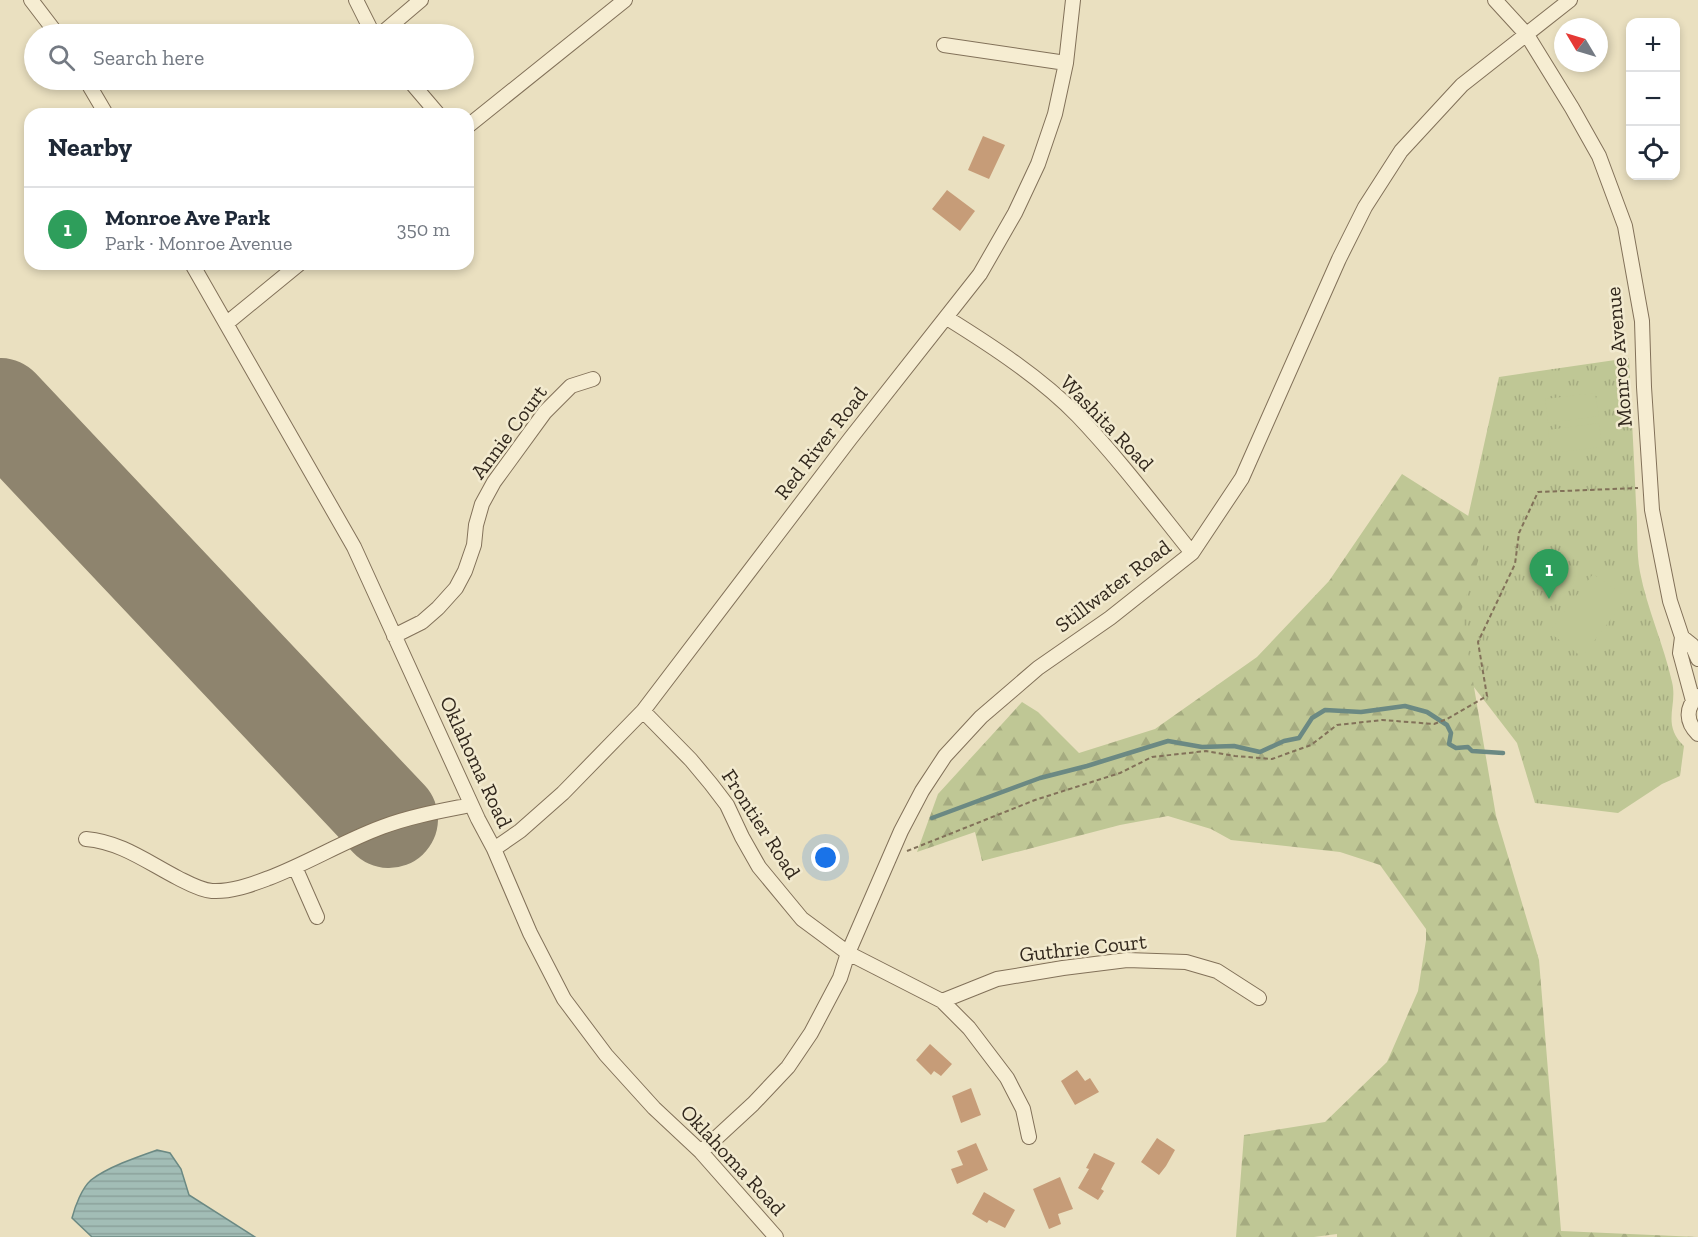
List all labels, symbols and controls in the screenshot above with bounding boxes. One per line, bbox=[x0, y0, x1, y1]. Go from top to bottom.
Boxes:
north arrow bbox=[1554, 18, 1608, 72]
map controls bbox=[1626, 18, 1680, 180]
button: + bbox=[1626, 18, 1680, 72]
search box bbox=[24, 24, 474, 90]
icon: search bbox=[45, 41, 78, 74]
text: Search here bbox=[93, 44, 204, 71]
button: − bbox=[1626, 72, 1680, 126]
button: locate bbox=[1626, 126, 1680, 180]
text: Nearby bbox=[48, 131, 132, 163]
text: Monroe Ave Park bbox=[105, 204, 270, 231]
text: 1 bbox=[63, 217, 72, 241]
text: 350 m bbox=[397, 217, 450, 241]
text: Park · Monroe Avenue bbox=[105, 231, 292, 255]
street label: Monroe Avenue bbox=[1600, 286, 1637, 428]
street label: Washita Road bbox=[1055, 370, 1160, 476]
street label: Annie Court bbox=[465, 380, 552, 484]
street label: Red River Road bbox=[769, 381, 873, 504]
street label: Stillwater Road bbox=[1050, 534, 1176, 637]
pin: 1 bbox=[1530, 550, 1568, 599]
street label: Oklahoma Road bbox=[435, 692, 518, 832]
street label: Frontier Road bbox=[717, 764, 806, 883]
your location bbox=[811, 843, 840, 872]
street label: Guthrie Court bbox=[1018, 928, 1148, 967]
street label: Oklahoma Road bbox=[676, 1099, 791, 1221]

